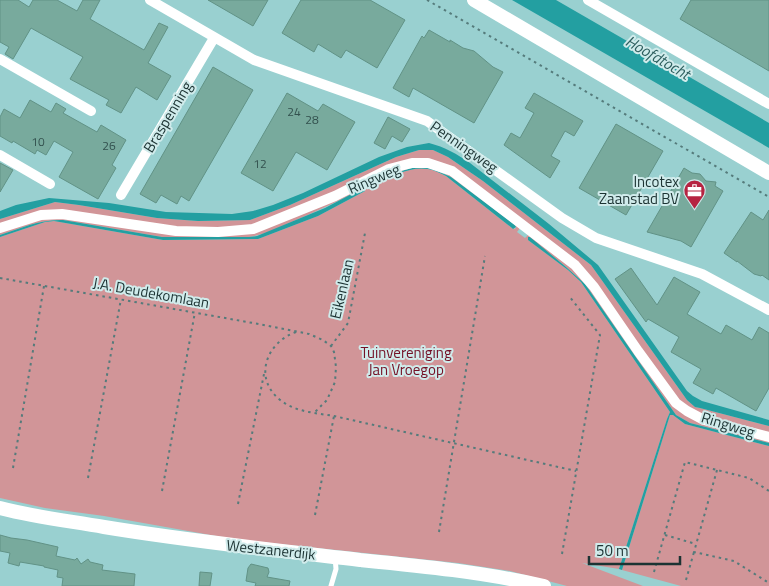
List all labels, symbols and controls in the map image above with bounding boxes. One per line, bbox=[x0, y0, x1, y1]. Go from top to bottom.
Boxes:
water label: Hoofdtocht bbox=[621, 29, 696, 86]
street label: Braspenning bbox=[137, 76, 198, 157]
house number: 24 bbox=[287, 102, 301, 121]
house number: 28 bbox=[305, 110, 319, 129]
street label: Penningweg bbox=[426, 115, 503, 179]
house number: 10 bbox=[31, 132, 45, 151]
house number: 26 bbox=[102, 136, 116, 155]
house number: 12 bbox=[253, 154, 267, 173]
street label: Ringweg bbox=[344, 157, 404, 200]
place label: Incotex Zaanstad BV bbox=[599, 170, 679, 210]
office icon: Incotex Zaanstad BV bbox=[683, 179, 707, 210]
street label: Eikenlaan bbox=[323, 257, 360, 321]
street label: J.A. Deudekomlaan bbox=[91, 271, 211, 314]
park label: Tuinvereniging Jan Vroegop bbox=[360, 341, 452, 381]
street label: Ringweg bbox=[699, 405, 758, 444]
street label: Westzanerdijk bbox=[225, 533, 317, 566]
scale bar bbox=[589, 534, 680, 566]
text: 50 m bbox=[596, 539, 629, 562]

